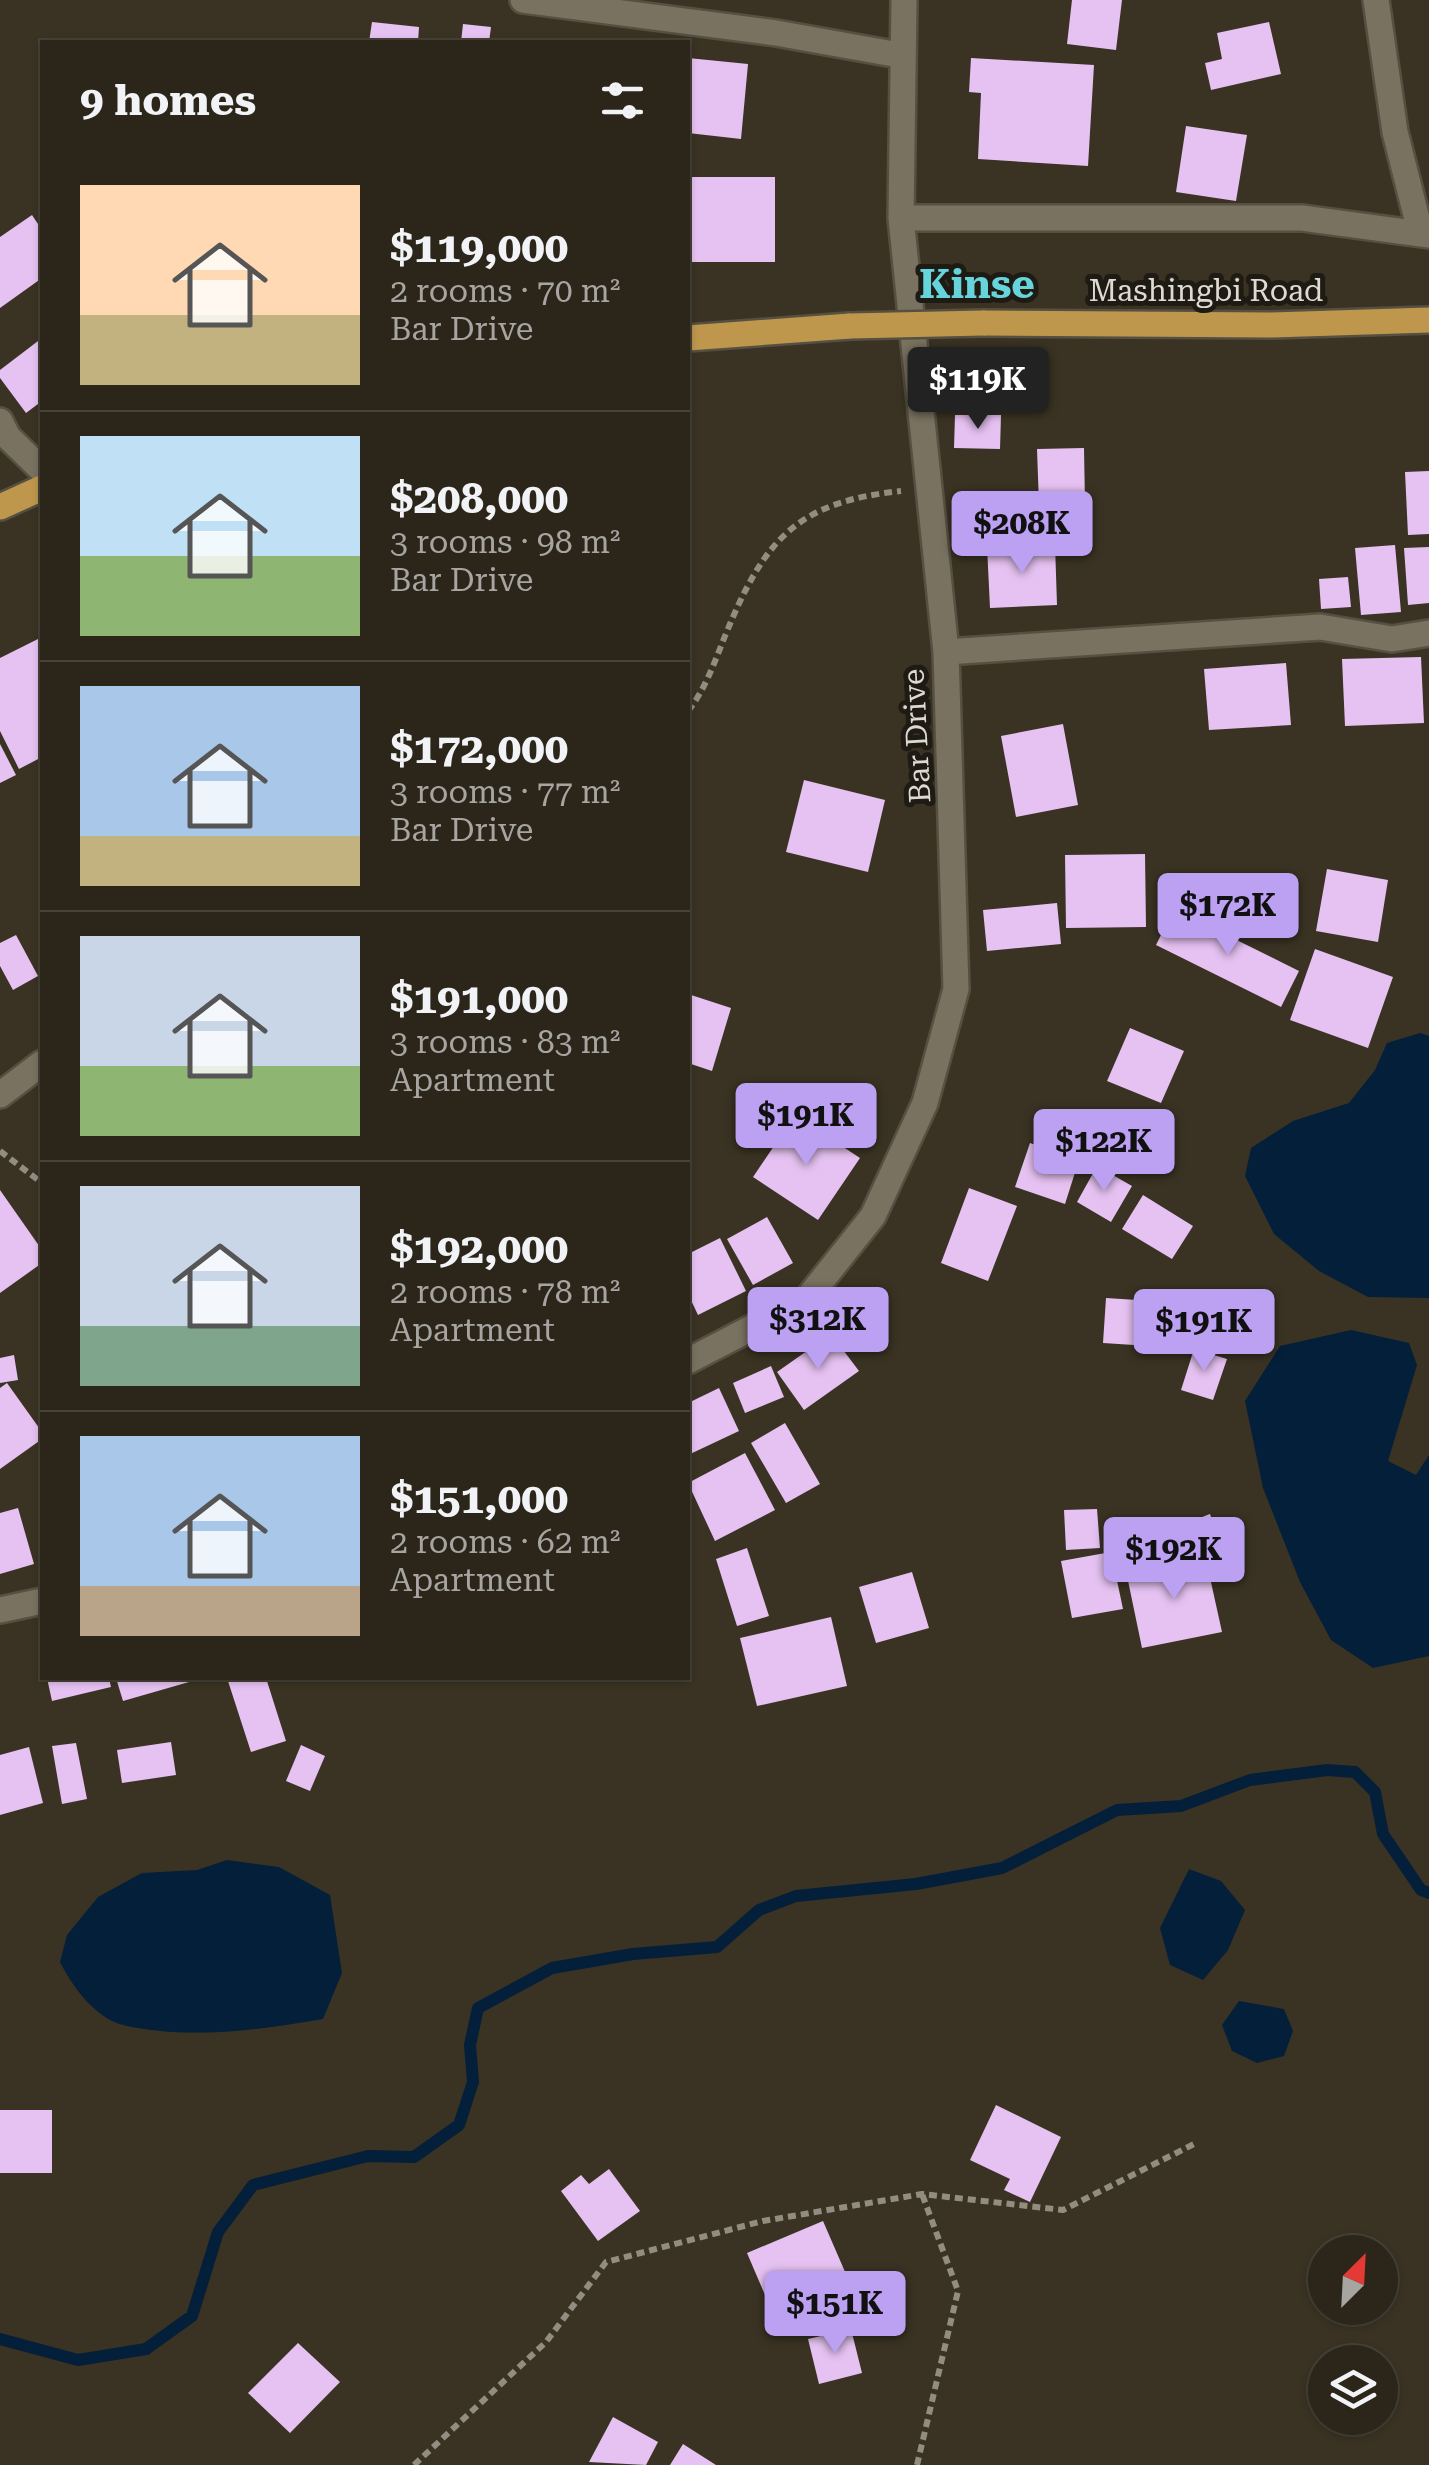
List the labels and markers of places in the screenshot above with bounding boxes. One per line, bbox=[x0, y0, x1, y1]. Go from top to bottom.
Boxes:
pin: $119K bbox=[908, 347, 1048, 432]
pin: $208K bbox=[952, 491, 1092, 576]
pin: $172K bbox=[1158, 873, 1298, 958]
pin: $191K bbox=[736, 1083, 876, 1168]
pin: $122K bbox=[1034, 1109, 1174, 1194]
pin: $312K bbox=[748, 1287, 888, 1372]
pin: $191K bbox=[1134, 1289, 1274, 1374]
pin: $192K bbox=[1104, 1517, 1244, 1602]
pin: $151K bbox=[765, 2271, 905, 2356]

